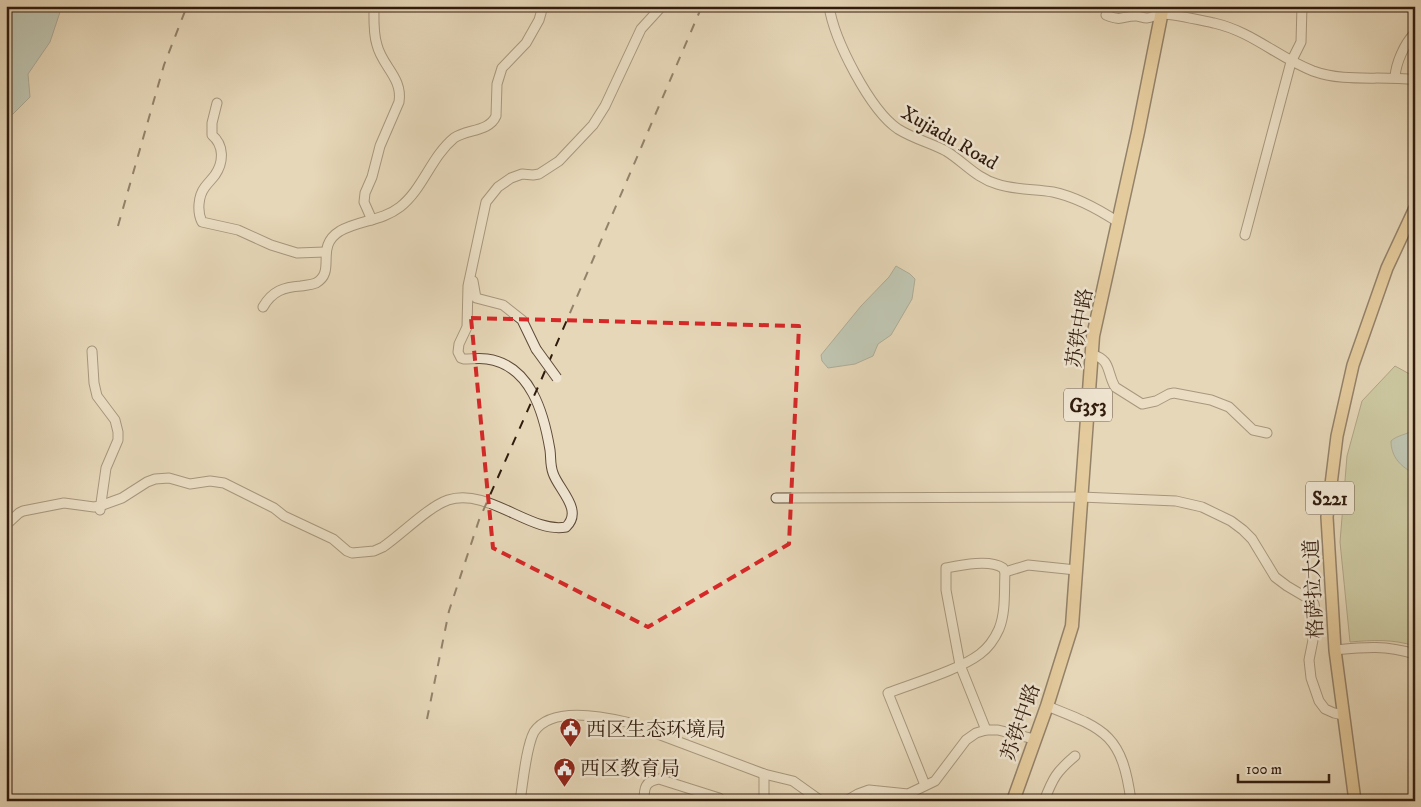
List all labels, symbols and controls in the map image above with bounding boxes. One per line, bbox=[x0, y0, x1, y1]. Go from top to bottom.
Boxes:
street label: Xujiadu Road bbox=[896, 101, 1002, 176]
street label: 苏铁中路 bbox=[1062, 287, 1099, 370]
road number: G353 bbox=[1064, 388, 1112, 422]
road number: S221 bbox=[1306, 482, 1354, 514]
street label: 格萨拉大道 bbox=[1299, 538, 1330, 640]
street label: 苏铁中路 bbox=[997, 681, 1046, 764]
public building icon: 西区生态环境局 bbox=[558, 717, 582, 748]
place label: 西区生态环境局 bbox=[586, 718, 726, 743]
scale bar bbox=[1238, 752, 1330, 784]
public building icon: 西区教育局 bbox=[552, 756, 576, 787]
place label: 西区教育局 bbox=[580, 757, 680, 782]
text: 100 m bbox=[1246, 760, 1282, 779]

